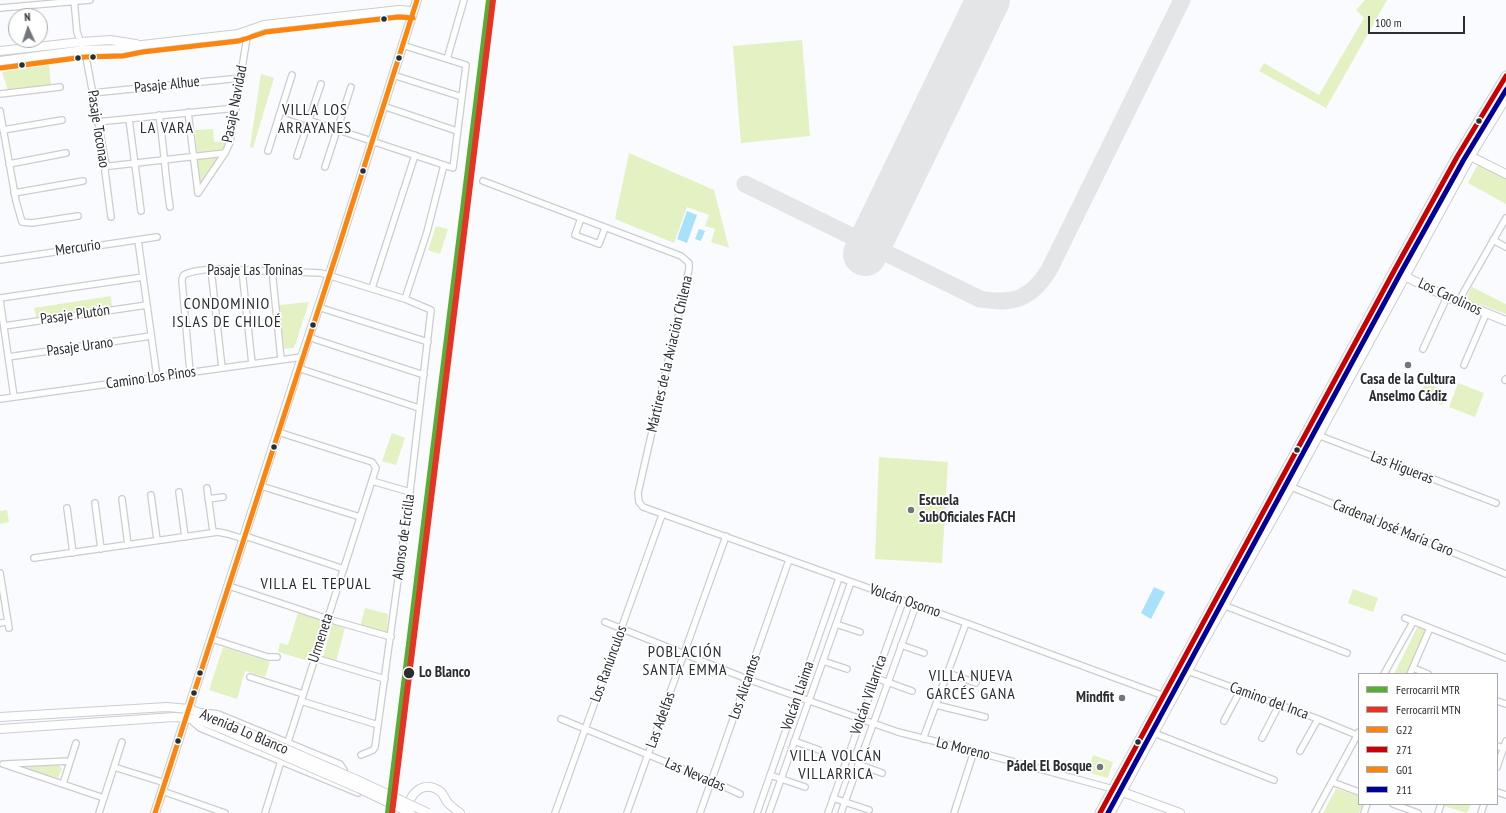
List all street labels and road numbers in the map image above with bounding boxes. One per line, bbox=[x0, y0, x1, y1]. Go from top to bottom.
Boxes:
street label: Pasaje Navidad bbox=[219, 64, 251, 144]
street label: Pasaje Alhue bbox=[133, 73, 201, 97]
street label: Pasaje Toconao bbox=[83, 89, 113, 169]
street label: Mercurio bbox=[54, 236, 102, 260]
street label: Pasaje Las Toninas bbox=[207, 262, 303, 280]
street label: Mártires de la Aviación Chilena bbox=[643, 274, 697, 434]
street label: Los Carolinos bbox=[1415, 274, 1485, 320]
street label: Pasaje Plutón bbox=[39, 301, 111, 329]
street label: Pasaje Urano bbox=[46, 333, 114, 361]
street label: Camino Los Pinos bbox=[105, 363, 197, 393]
street label: Las Higueras bbox=[1368, 448, 1436, 488]
street label: Alonso de Ercilla bbox=[389, 493, 419, 581]
street label: Cardenal José María Caro bbox=[1330, 496, 1456, 560]
street label: Volcán Osorno bbox=[867, 580, 943, 622]
street label: Urmeneta bbox=[305, 611, 337, 665]
street label: Los Ranúnculos bbox=[587, 623, 631, 705]
street label: Los Alicantos bbox=[725, 652, 765, 722]
street label: Volcán Villarrica bbox=[847, 653, 891, 737]
street label: Volcán Llaima bbox=[778, 659, 818, 733]
street label: Camino del Inca bbox=[1227, 678, 1311, 724]
street label: Las Adelfas bbox=[643, 689, 679, 751]
street label: Avenida Lo Blanco bbox=[197, 705, 291, 759]
street label: Lo Moreno bbox=[934, 734, 992, 764]
street label: Las Nevadas bbox=[662, 754, 728, 796]

